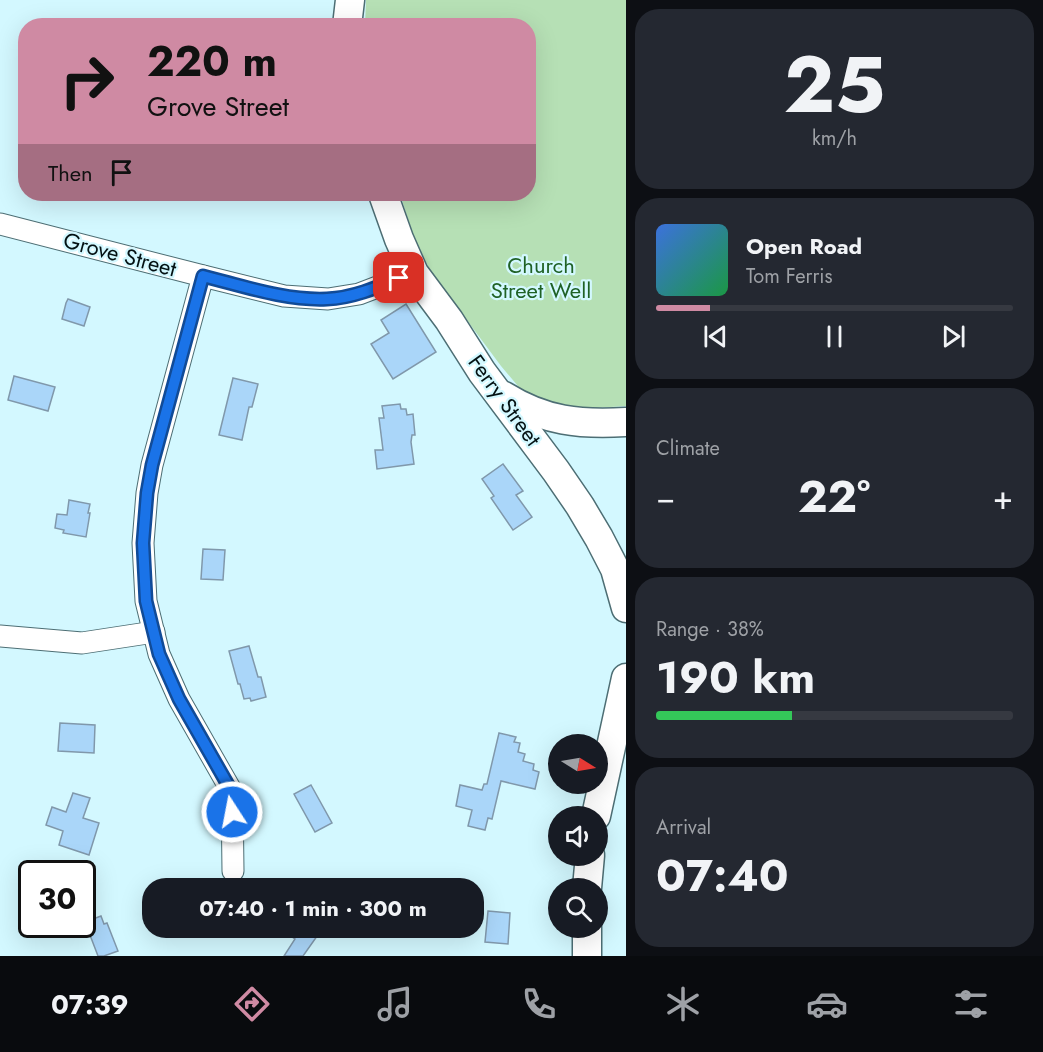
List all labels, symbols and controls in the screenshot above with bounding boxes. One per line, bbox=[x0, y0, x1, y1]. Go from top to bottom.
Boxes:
text: 25 bbox=[784, 29, 885, 141]
text: 220 m bbox=[147, 31, 277, 92]
icon: right bbox=[48, 42, 126, 120]
text: Grove Street bbox=[147, 87, 289, 126]
text: km/h bbox=[812, 124, 857, 153]
icon: arrive bbox=[105, 156, 138, 189]
text: Then bbox=[48, 157, 93, 189]
street label: Grove Street bbox=[60, 224, 181, 285]
text: Open Road bbox=[746, 230, 862, 262]
park label: Church Street Well bbox=[491, 249, 591, 306]
pin bbox=[373, 252, 424, 303]
icon: arrive bbox=[382, 261, 415, 294]
text: Tom Ferris bbox=[746, 262, 833, 291]
icon: previous bbox=[699, 320, 732, 353]
icon: pause bbox=[818, 320, 851, 353]
icon: next bbox=[937, 320, 970, 353]
street label: Ferry Street bbox=[461, 348, 550, 453]
text: Climate bbox=[656, 434, 720, 463]
text: 22° bbox=[798, 464, 870, 529]
text: − bbox=[656, 474, 675, 521]
text: + bbox=[993, 474, 1013, 521]
text: Range · 38% bbox=[656, 615, 764, 644]
text: 190 km bbox=[656, 645, 815, 710]
north arrow bbox=[548, 734, 608, 794]
map controls bbox=[548, 734, 608, 938]
position arrow bbox=[200, 780, 264, 844]
button: sound bbox=[548, 806, 608, 866]
text: Arrival bbox=[656, 813, 711, 842]
text: 07:40 bbox=[656, 843, 789, 908]
speed limit sign: 30 bbox=[18, 860, 96, 938]
button: search bbox=[548, 878, 608, 938]
text: 07:40 · 1 min · 300 m bbox=[199, 892, 427, 924]
icon: directions bbox=[231, 983, 273, 1025]
icon: music bbox=[374, 983, 416, 1025]
icon: phone bbox=[518, 983, 560, 1025]
icon: climate bbox=[662, 983, 704, 1025]
icon: car bbox=[806, 983, 848, 1025]
icon: filters bbox=[950, 983, 992, 1025]
text: 07:39 bbox=[51, 985, 129, 1024]

